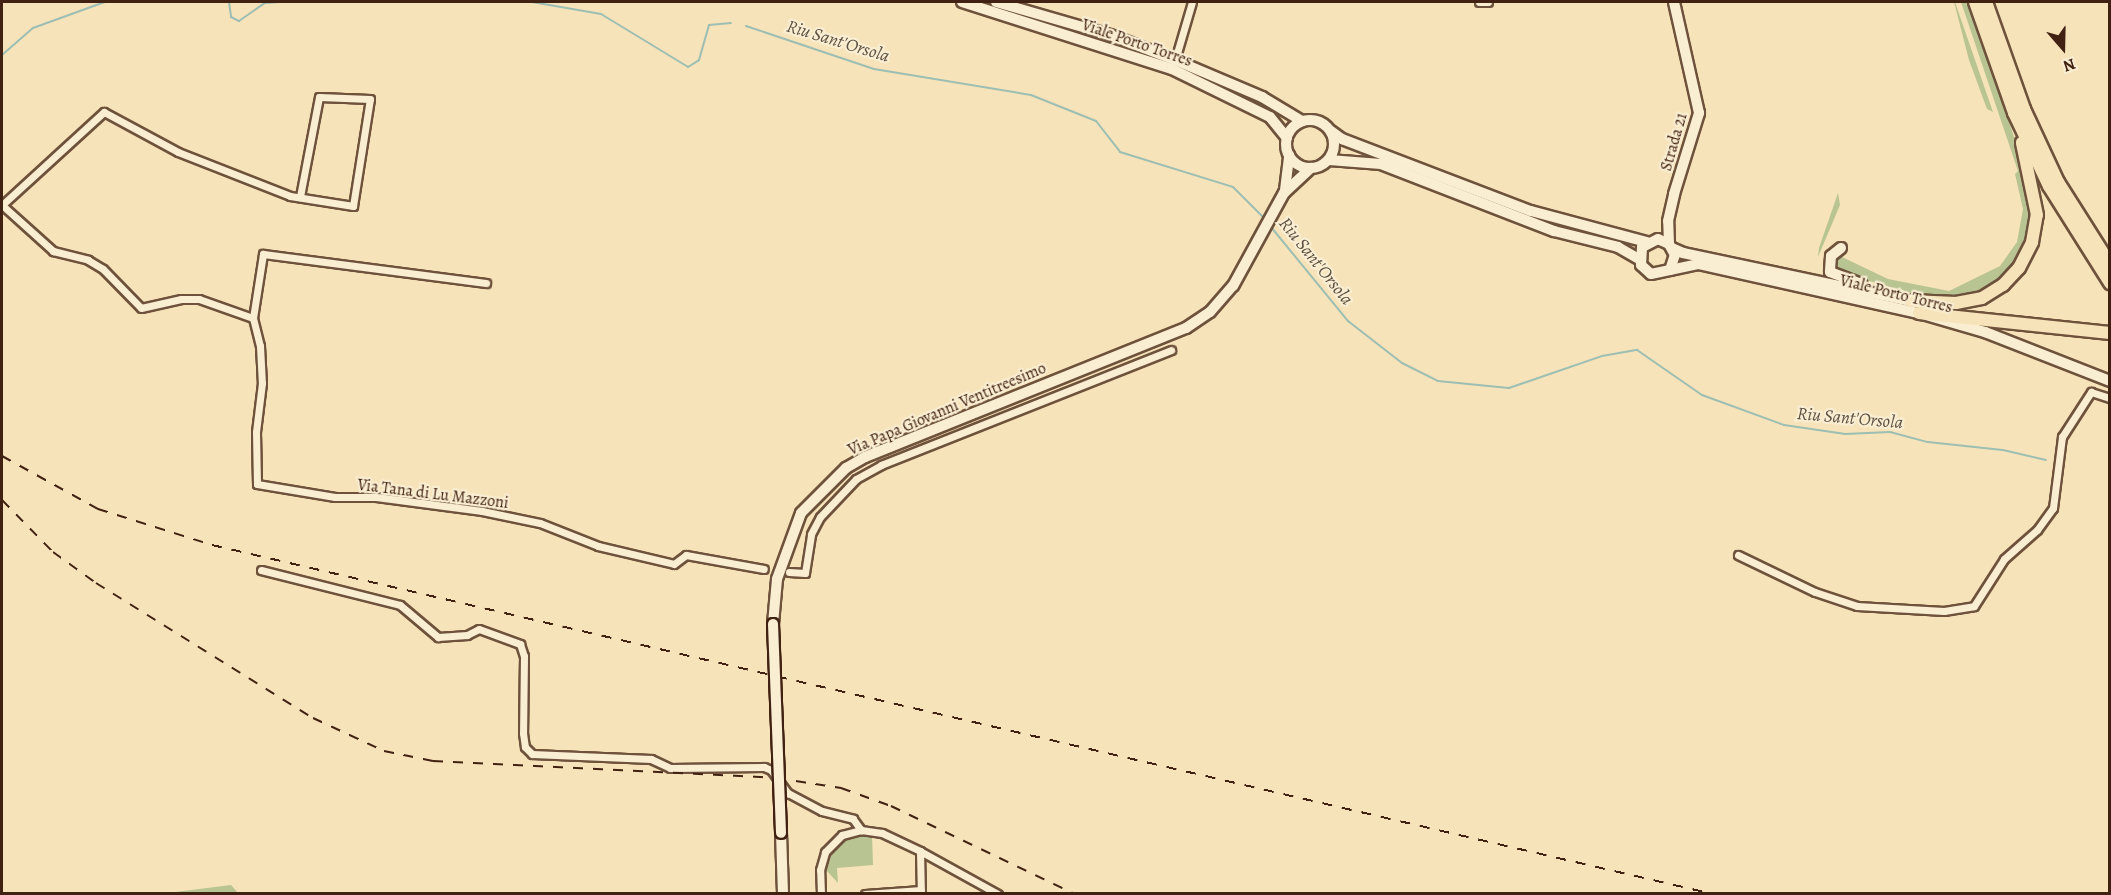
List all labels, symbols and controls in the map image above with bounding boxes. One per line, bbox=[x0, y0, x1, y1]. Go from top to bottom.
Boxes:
water label: Riu Sant'Orsola bbox=[784, 15, 892, 67]
street label: Viale Porto Torres bbox=[1079, 15, 1195, 71]
north arrow bbox=[2033, 18, 2093, 78]
text: N bbox=[2060, 53, 2078, 77]
street label: Strada 21 bbox=[1657, 111, 1691, 173]
water label: Riu Sant'Orsola bbox=[1274, 213, 1358, 309]
street label: Viale Porto Torres bbox=[1838, 271, 1954, 317]
street label: Via Papa Giovanni Ventitreesimo bbox=[845, 358, 1049, 460]
water label: Riu Sant'Orsola bbox=[1796, 403, 1904, 433]
street label: Via Tana di Lu Mazzoni bbox=[356, 475, 510, 513]

